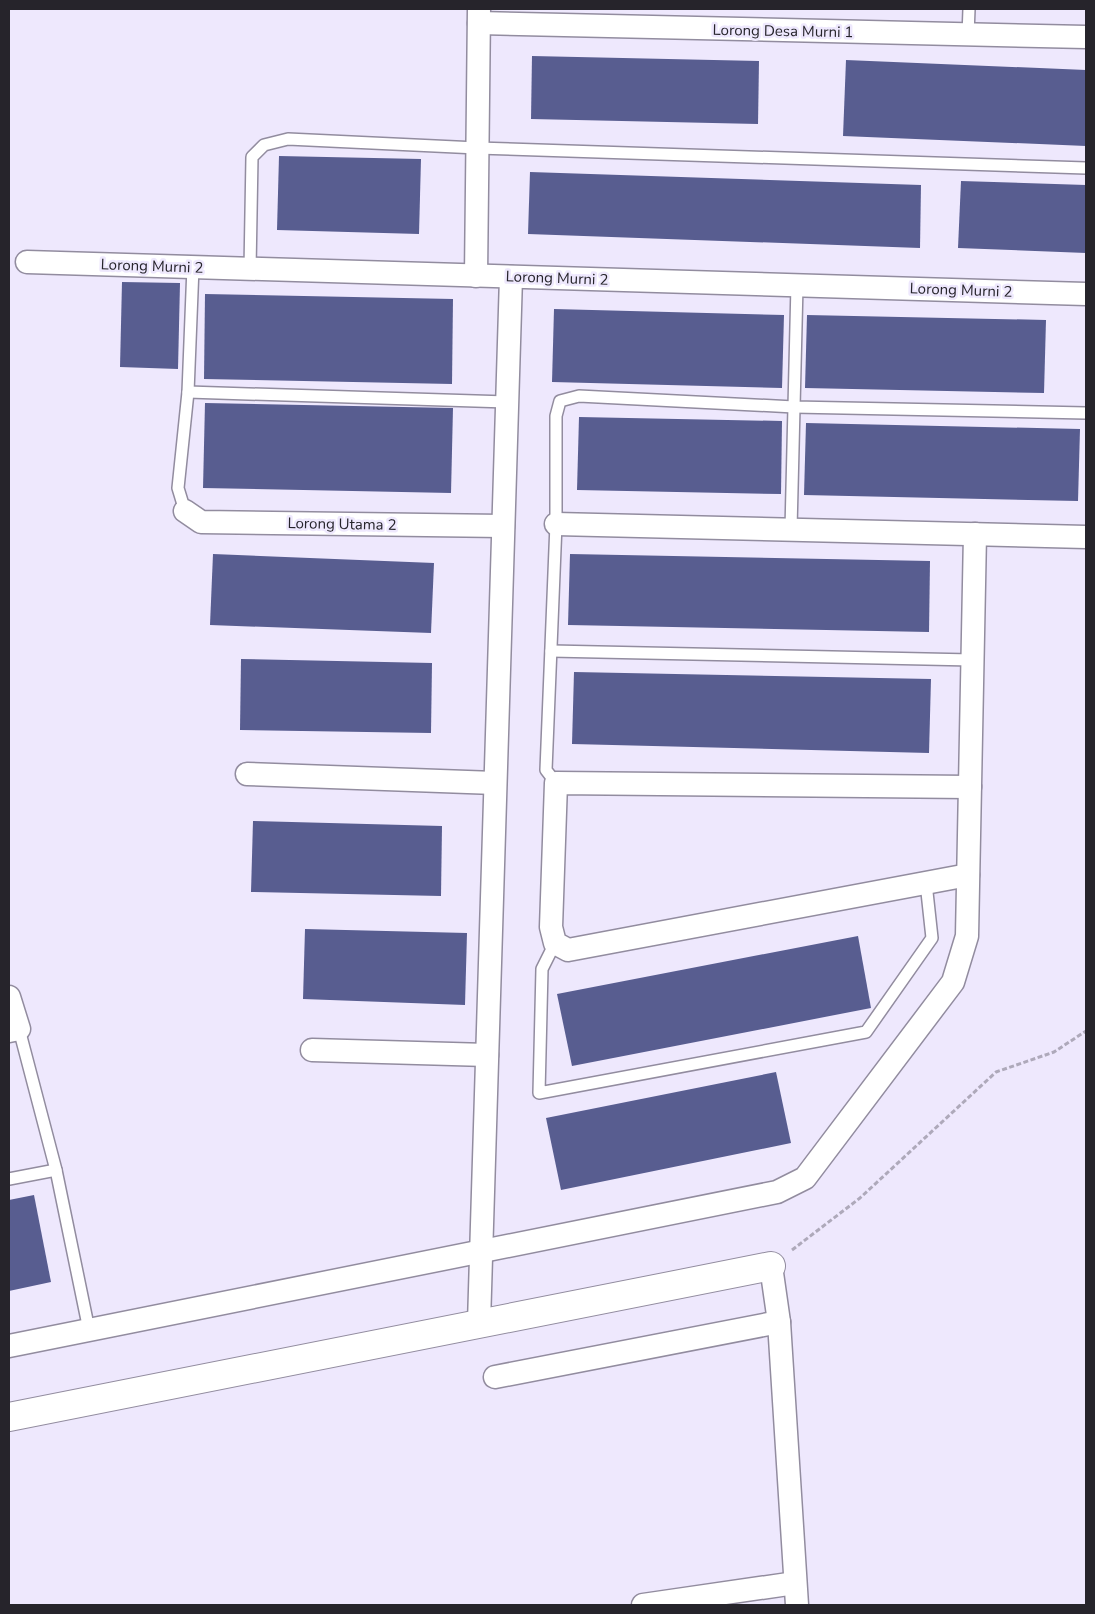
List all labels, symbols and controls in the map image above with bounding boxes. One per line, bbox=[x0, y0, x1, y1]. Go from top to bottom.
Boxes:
street label: Lorong Desa Murni 1 bbox=[712, 20, 854, 42]
street label: Lorong Murni 2 bbox=[100, 254, 204, 278]
street label: Lorong Murni 2 bbox=[505, 266, 609, 290]
street label: Lorong Murni 2 bbox=[909, 278, 1013, 302]
street label: Lorong Utama 2 bbox=[287, 513, 397, 535]

